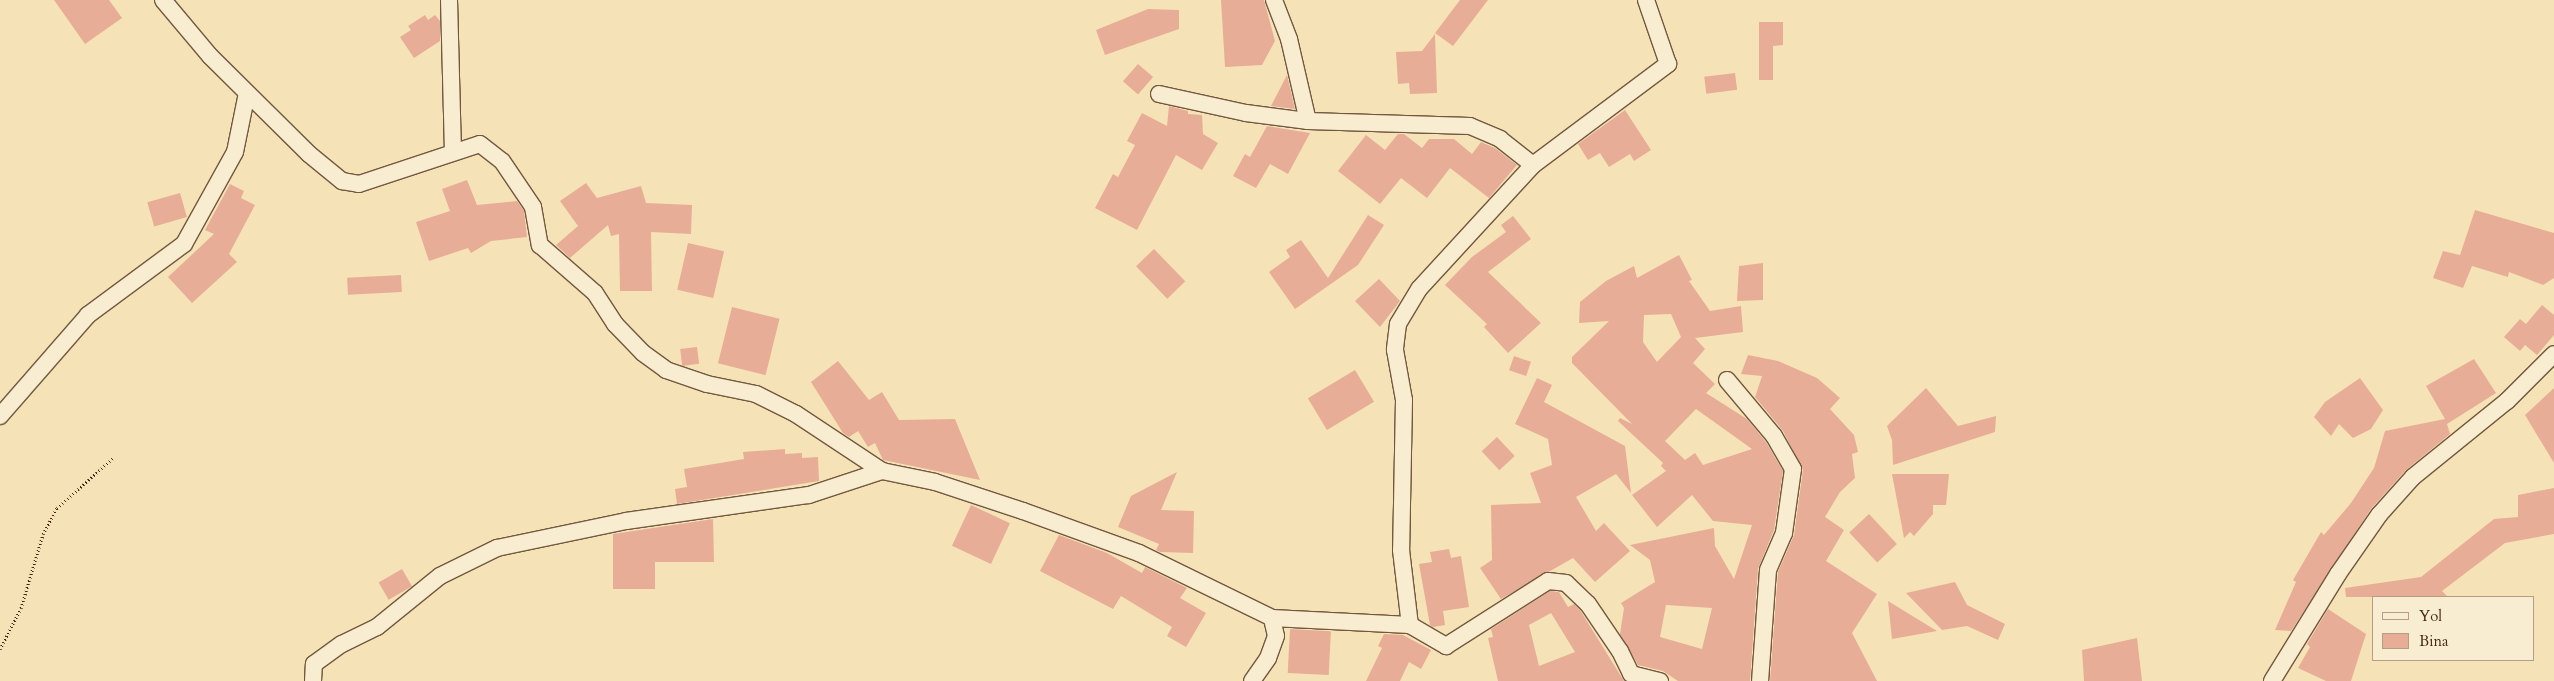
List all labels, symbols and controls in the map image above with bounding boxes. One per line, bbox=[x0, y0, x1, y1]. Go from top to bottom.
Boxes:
legend bbox=[2372, 596, 2534, 661]
text: Yol bbox=[2419, 606, 2442, 626]
text: Bina bbox=[2419, 631, 2448, 651]

